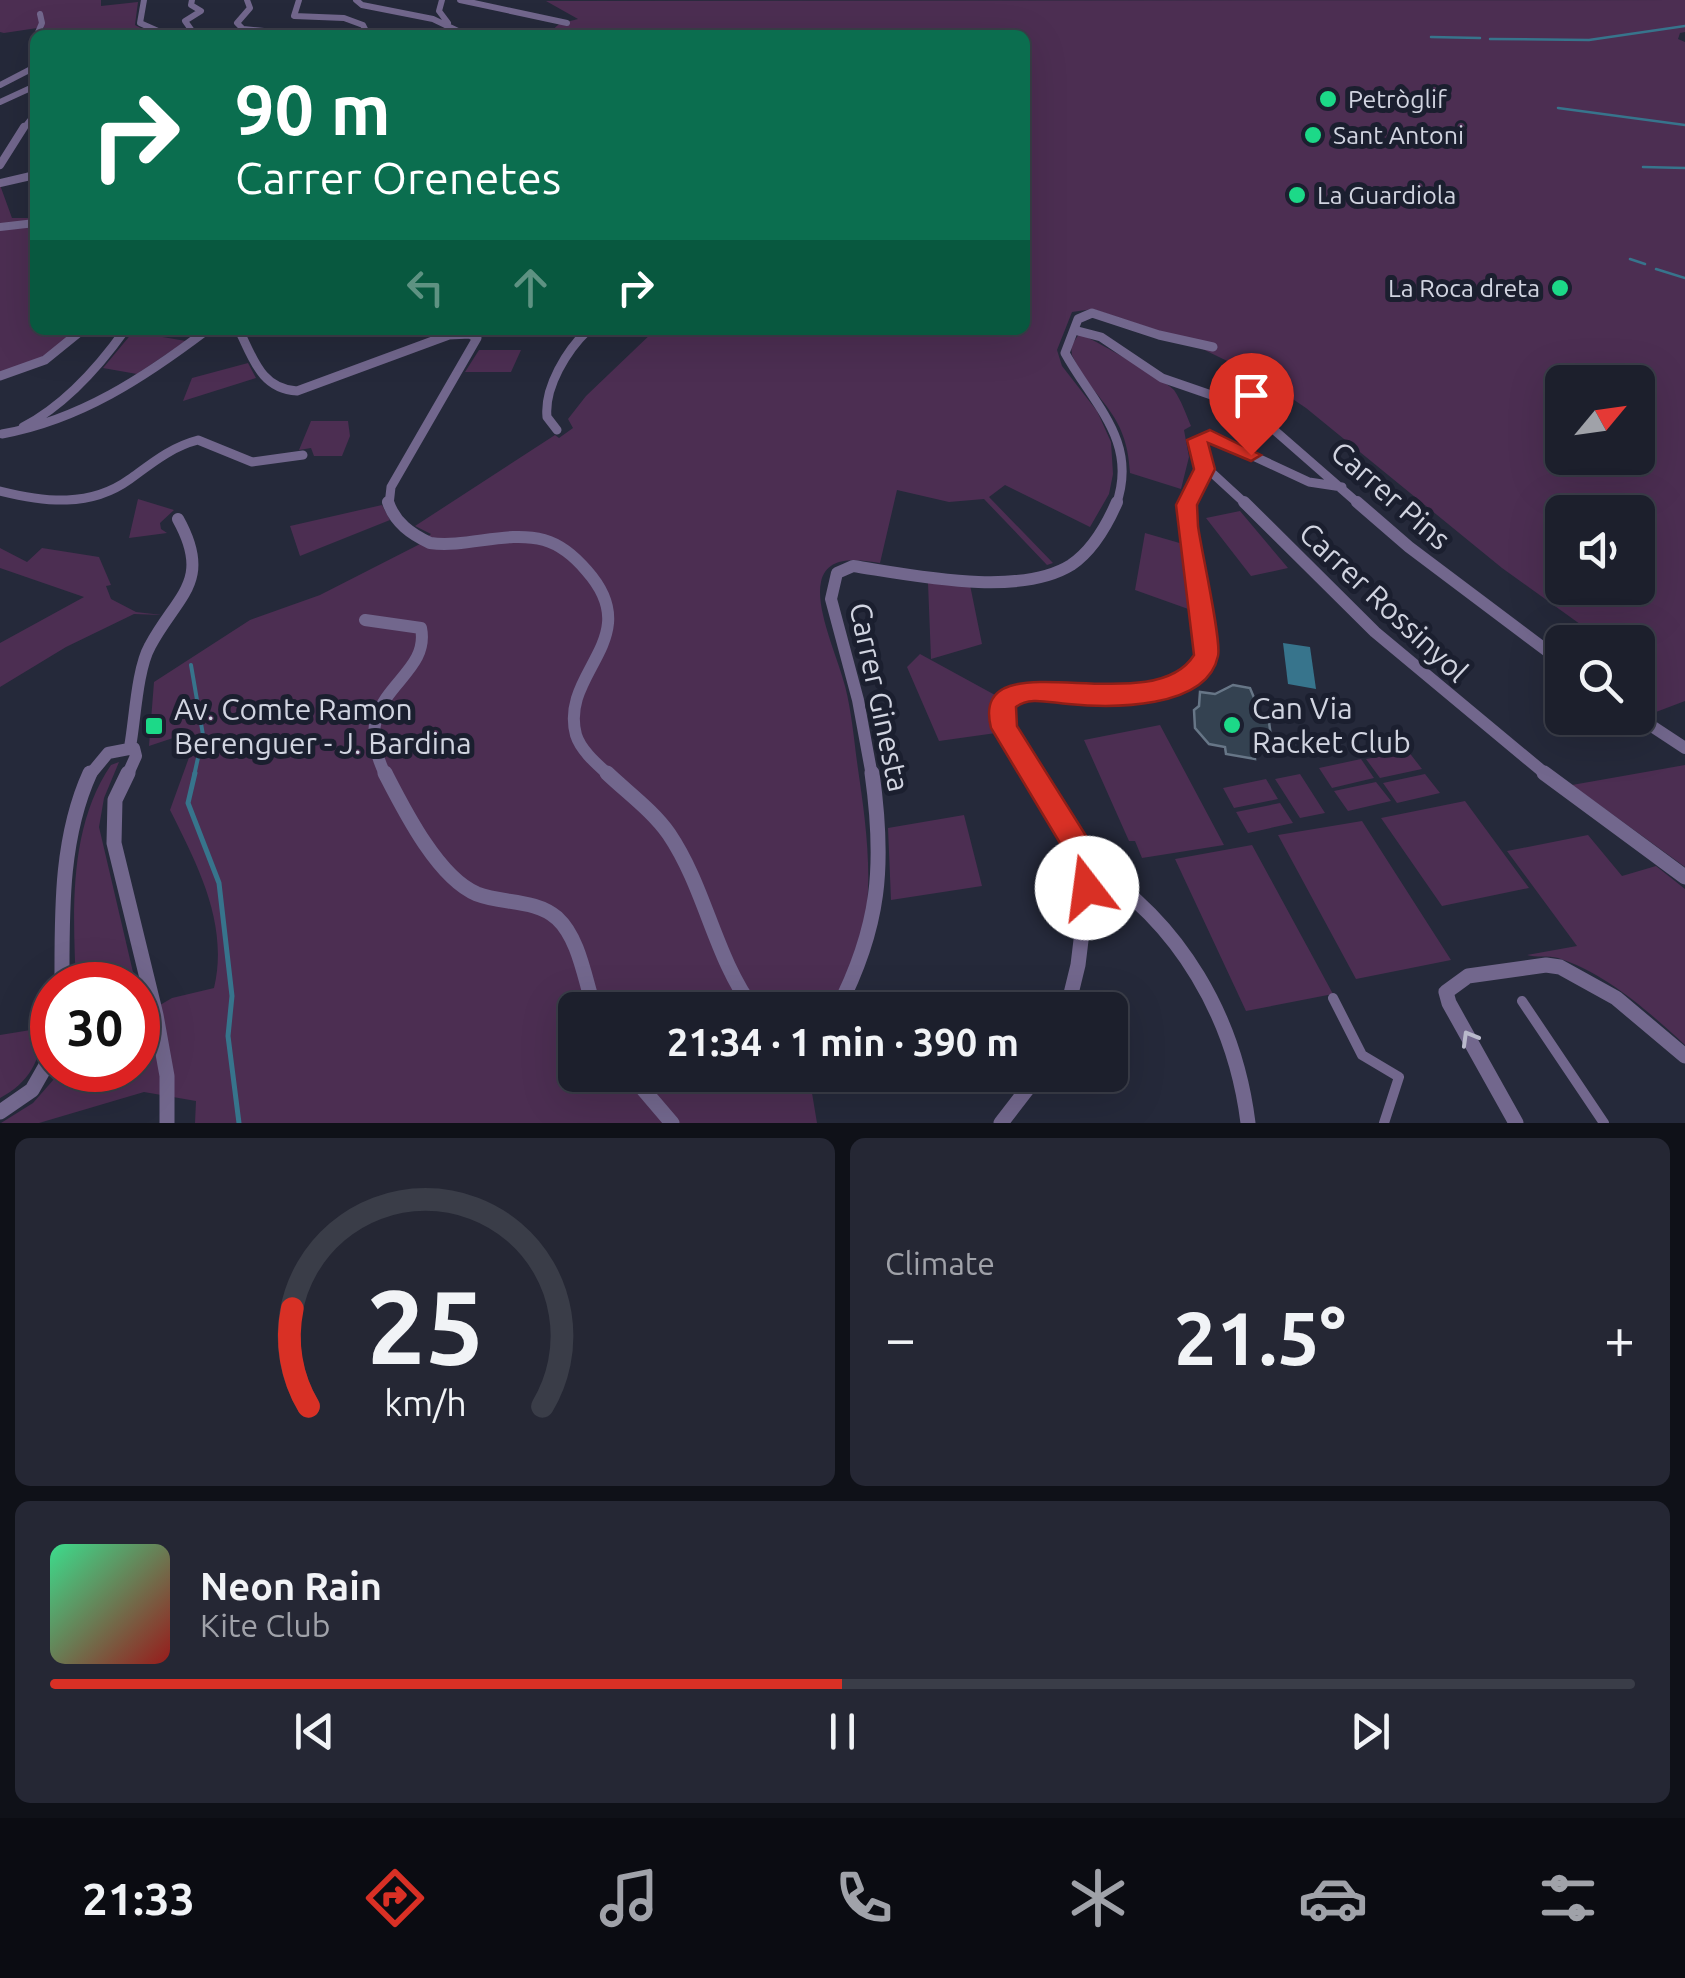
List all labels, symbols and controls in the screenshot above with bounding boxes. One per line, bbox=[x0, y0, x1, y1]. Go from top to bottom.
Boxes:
icon: right bbox=[70, 70, 200, 200]
text: 90 m bbox=[235, 70, 391, 148]
place label: Petròglif bbox=[1348, 85, 1447, 113]
marker: Petròglif bbox=[1317, 88, 1339, 110]
place label: Sant Antoni bbox=[1333, 121, 1464, 149]
marker: Sant Antoni bbox=[1302, 124, 1324, 146]
text: Carrer Orenetes bbox=[235, 152, 561, 203]
place label: La Guardiola bbox=[1317, 181, 1456, 209]
marker: La Guardiola bbox=[1286, 184, 1308, 206]
icon: left bbox=[398, 260, 453, 315]
icon: ahead bbox=[503, 260, 558, 315]
icon: right bbox=[608, 260, 663, 315]
place label: La Roca dreta bbox=[1388, 274, 1540, 302]
marker: La Roca dreta bbox=[1549, 277, 1571, 299]
pin bbox=[1209, 353, 1294, 456]
north arrow bbox=[1545, 365, 1655, 475]
map controls bbox=[1545, 365, 1655, 735]
icon: arrive bbox=[1224, 368, 1279, 423]
street label: Carrer Pins bbox=[1324, 434, 1458, 556]
button: sound bbox=[1545, 495, 1655, 605]
street label: Carrer Rossinyol bbox=[1293, 515, 1475, 689]
street label: Carrer Ginesta bbox=[843, 599, 917, 795]
button: search bbox=[1545, 625, 1655, 735]
place label: Can Via Racket Club bbox=[1252, 691, 1411, 759]
place label: Av. Comte Ramon Berenguer - J. Bardina bbox=[174, 692, 472, 760]
marker: Can Via Racket Club bbox=[1221, 714, 1243, 736]
marker: Av. Comte Ramon Berenguer - J. Bardina bbox=[143, 715, 165, 737]
position arrow bbox=[1035, 836, 1139, 940]
speed limit sign: 30 bbox=[30, 962, 160, 1092]
text: 21:34 · 1 min · 390 m bbox=[667, 1021, 1019, 1063]
one-way arrow bbox=[1461, 1031, 1481, 1049]
text: Climate bbox=[885, 1245, 995, 1281]
text: 25 bbox=[366, 1267, 484, 1384]
text: 21.5° bbox=[1174, 1295, 1346, 1379]
text: − bbox=[885, 1307, 916, 1368]
text: + bbox=[1604, 1307, 1635, 1368]
text: km/h bbox=[384, 1383, 466, 1423]
text: Neon Rain bbox=[200, 1565, 382, 1607]
text: Kite Club bbox=[200, 1607, 330, 1643]
icon: previous bbox=[287, 1704, 342, 1759]
icon: pause bbox=[815, 1704, 870, 1759]
icon: next bbox=[1343, 1704, 1398, 1759]
icon: directions bbox=[360, 1863, 430, 1933]
icon: music bbox=[594, 1863, 664, 1933]
icon: phone bbox=[829, 1863, 899, 1933]
icon: climate bbox=[1063, 1863, 1133, 1933]
icon: car bbox=[1298, 1863, 1368, 1933]
icon: filters bbox=[1533, 1863, 1603, 1933]
text: 21:33 bbox=[82, 1873, 195, 1924]

